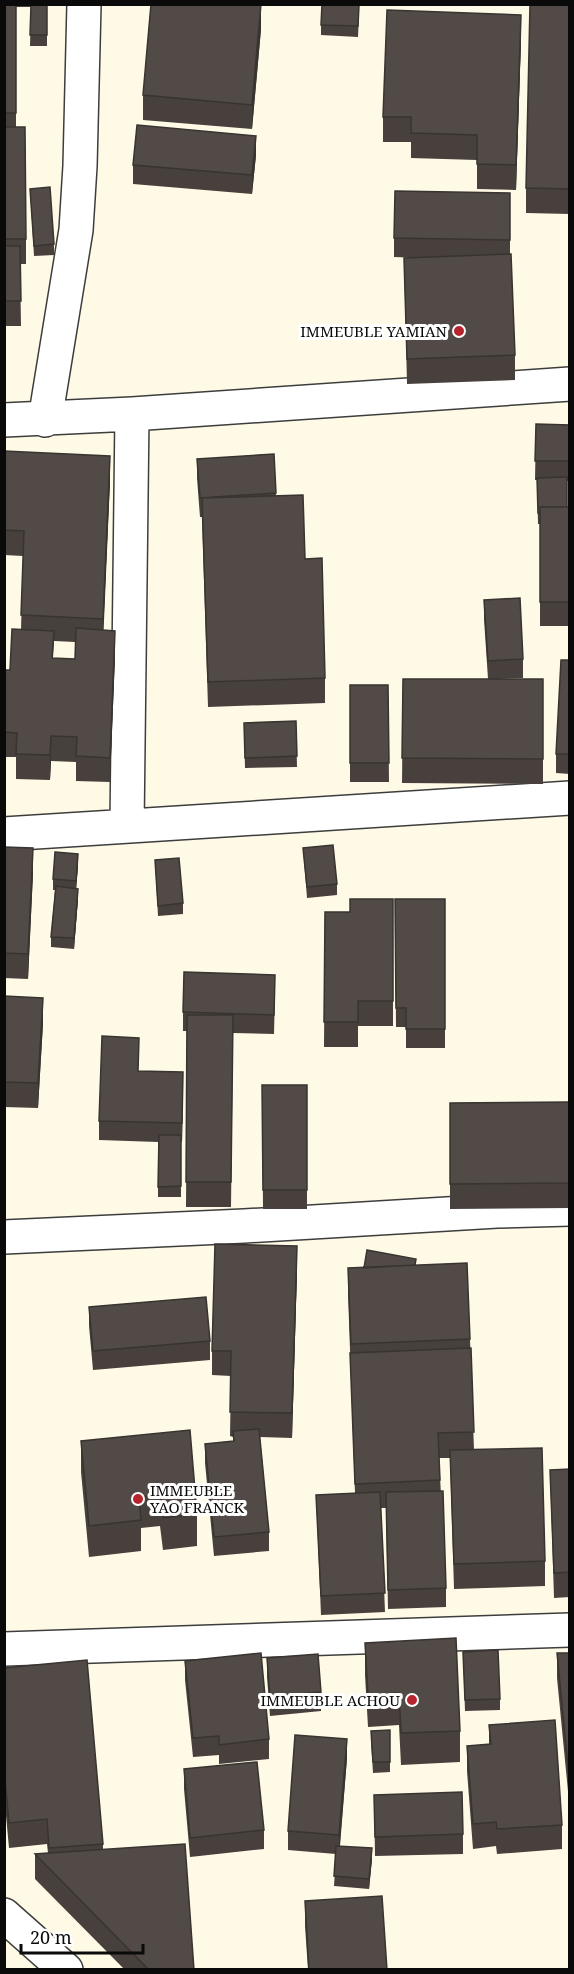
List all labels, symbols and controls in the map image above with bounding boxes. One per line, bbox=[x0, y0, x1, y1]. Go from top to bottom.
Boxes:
place label: IMMEUBLE YAMIAN bbox=[300, 321, 448, 341]
marker: IMMEUBLE YAMIAN bbox=[452, 324, 466, 338]
place label: IMMEUBLE YAO FRANCK bbox=[149, 1480, 245, 1517]
marker: IMMEUBLE YAO FRANCK bbox=[131, 1492, 145, 1506]
place label: IMMEUBLE ACHOU bbox=[261, 1690, 400, 1710]
marker: IMMEUBLE ACHOU bbox=[405, 1693, 419, 1707]
scale bar bbox=[21, 1917, 142, 1955]
text: 20 m bbox=[30, 1925, 72, 1949]

